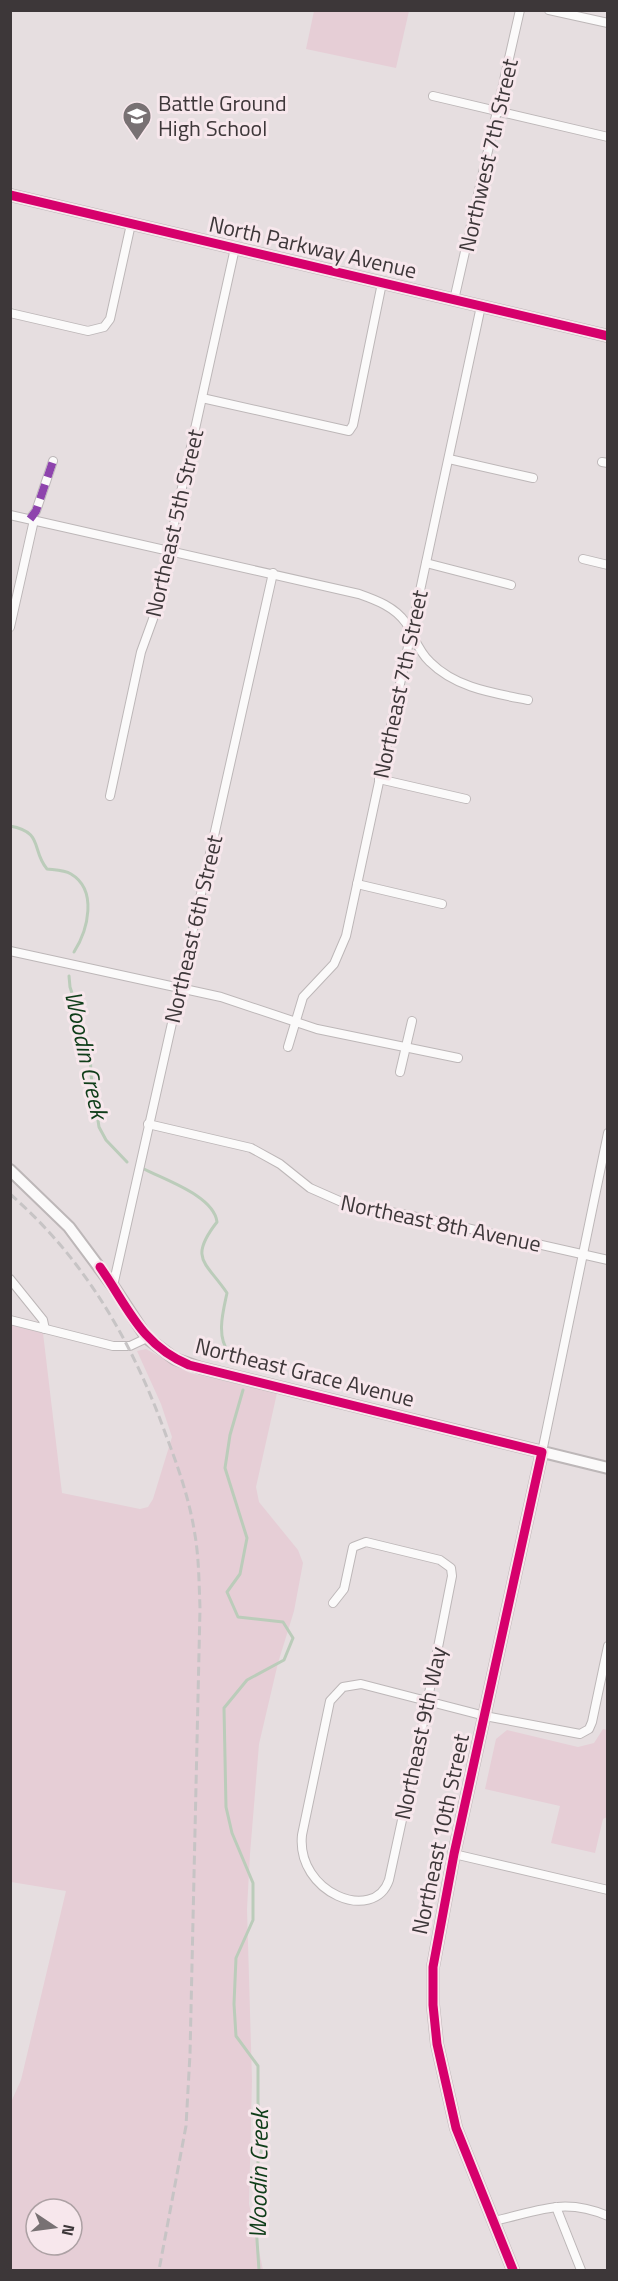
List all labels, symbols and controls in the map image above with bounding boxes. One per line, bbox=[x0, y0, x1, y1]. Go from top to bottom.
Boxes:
street label: Northwest 7th Street bbox=[449, 55, 527, 255]
place label: Battle Ground High School bbox=[158, 86, 287, 145]
school or university icon: Battle Ground High School bbox=[121, 100, 153, 142]
street label: North Parkway Avenue bbox=[206, 207, 420, 287]
street label: Northeast 5th Street bbox=[136, 425, 212, 620]
street label: Northeast 7th Street bbox=[363, 586, 437, 781]
street label: Northeast 6th Street bbox=[155, 831, 231, 1026]
water label: Woodin Creek bbox=[56, 988, 119, 1125]
street label: Northeast 8th Avenue bbox=[338, 1185, 544, 1261]
street label: Northeast Grace Avenue bbox=[192, 1328, 418, 1416]
street label: Northeast 9th Way bbox=[385, 1643, 455, 1823]
street label: Northeast 10th Street bbox=[402, 1730, 478, 1937]
water label: Woodin Creek bbox=[239, 2106, 277, 2239]
north arrow bbox=[24, 2197, 84, 2257]
text: N bbox=[56, 2222, 82, 2238]

